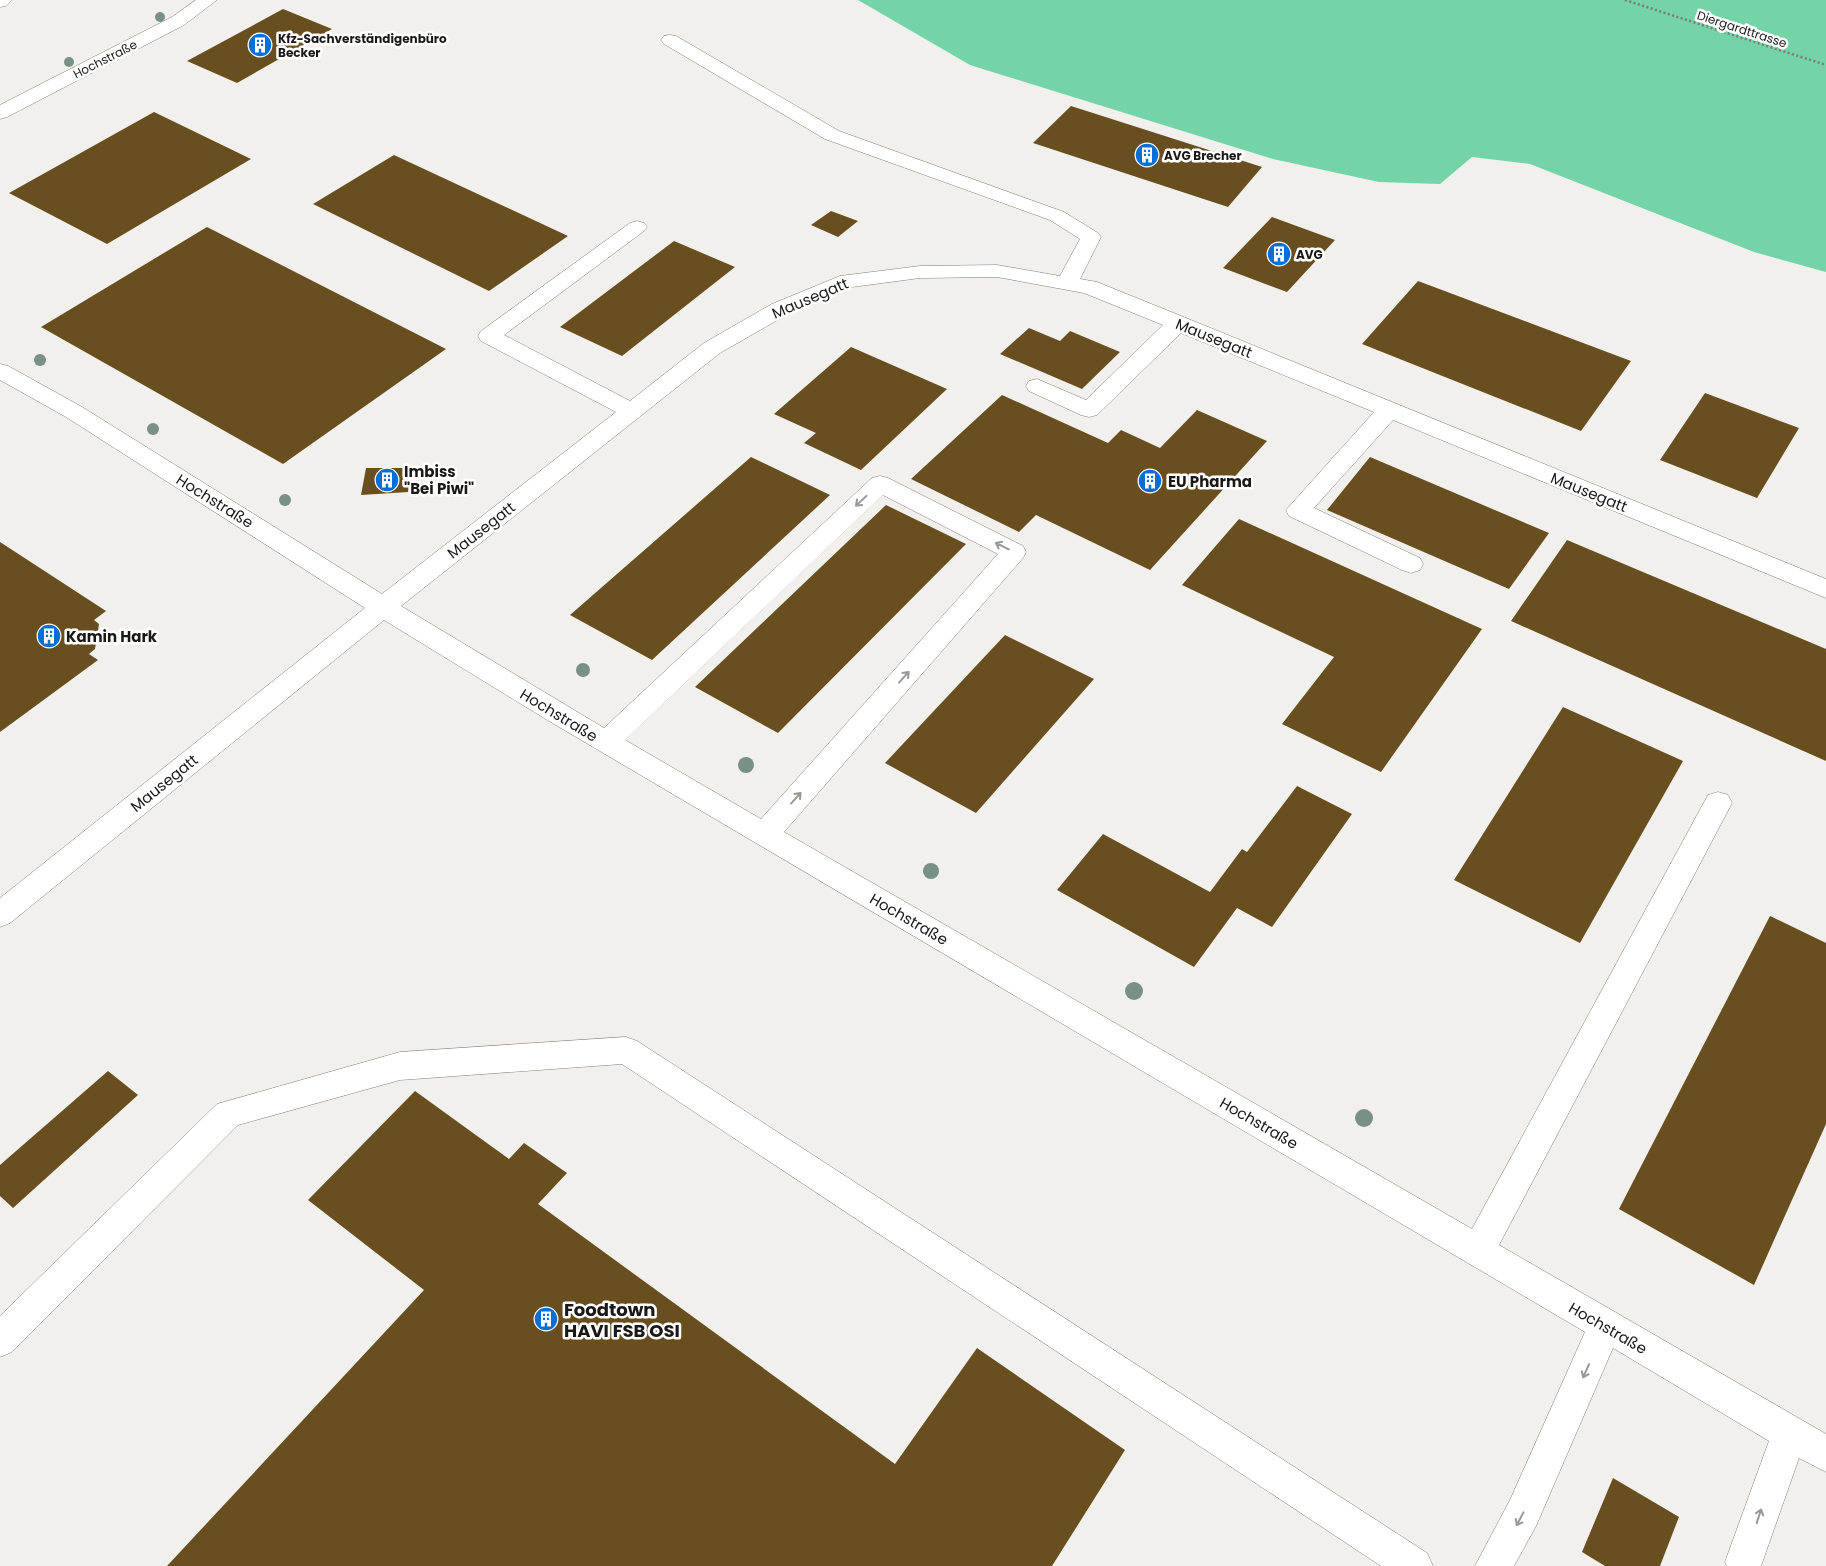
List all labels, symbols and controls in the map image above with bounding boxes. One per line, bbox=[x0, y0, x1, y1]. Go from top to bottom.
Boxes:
street label: Diergardttrasse bbox=[1695, 6, 1789, 52]
place label: Kfz-Sachverständigenbüro Becker bbox=[278, 30, 447, 61]
building icon: Kfz-Sachverständigenbüro Becker bbox=[247, 32, 273, 58]
street label: Hochstraße bbox=[70, 36, 140, 82]
building icon: AVG Brecher bbox=[1134, 142, 1160, 168]
place label: AVG Brecher bbox=[1164, 147, 1242, 164]
building icon: AVG bbox=[1266, 241, 1292, 267]
place label: AVG bbox=[1296, 246, 1323, 263]
street label: Mausegatt bbox=[769, 273, 851, 323]
street label: Mausegatt bbox=[1173, 313, 1255, 363]
place label: Imbiss "Bei Piwi" bbox=[404, 461, 474, 499]
building icon: Imbiss "Bei Piwi" bbox=[374, 467, 400, 493]
street label: Mausegatt bbox=[1548, 467, 1630, 517]
building icon: EU Pharma bbox=[1137, 468, 1163, 494]
street label: Hochstraße bbox=[172, 469, 258, 533]
place label: EU Pharma bbox=[1168, 471, 1252, 492]
one-way arrow bbox=[855, 495, 868, 507]
street label: Mausegatt bbox=[443, 497, 519, 563]
one-way arrow bbox=[995, 541, 1010, 550]
building icon: Kamin Hark bbox=[36, 623, 62, 649]
place label: Kamin Hark bbox=[66, 626, 158, 647]
one-way arrow bbox=[898, 670, 910, 683]
street label: Hochstraße bbox=[516, 684, 602, 746]
street label: Mausegatt bbox=[126, 749, 202, 817]
one-way arrow bbox=[790, 792, 802, 805]
street label: Hochstraße bbox=[866, 888, 952, 950]
street label: Hochstraße bbox=[1216, 1092, 1302, 1154]
place label: Foodtown HAVI FSB OSI bbox=[564, 1297, 680, 1343]
street label: Hochstraße bbox=[1565, 1297, 1651, 1359]
building icon: Foodtown HAVI FSB OSI bbox=[533, 1306, 559, 1332]
one-way arrow bbox=[1580, 1363, 1590, 1378]
one-way arrow bbox=[1755, 1508, 1765, 1524]
one-way arrow bbox=[1515, 1511, 1524, 1526]

